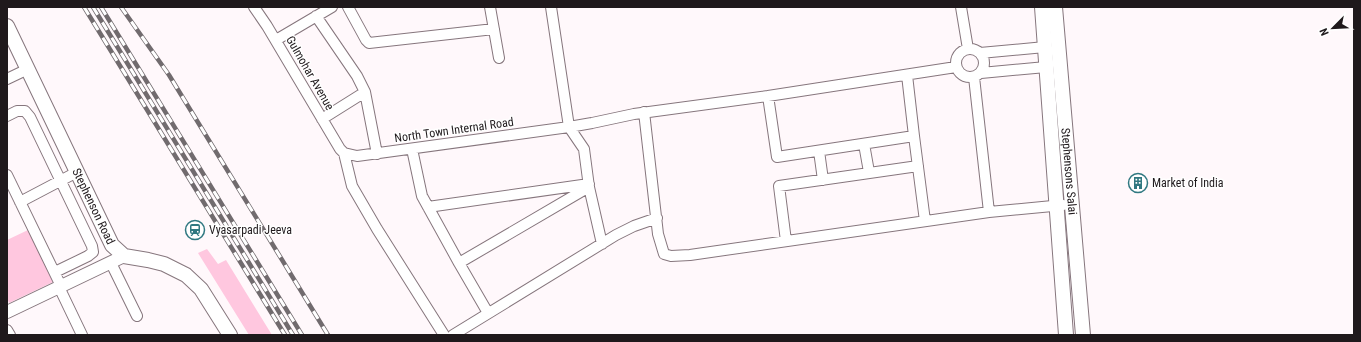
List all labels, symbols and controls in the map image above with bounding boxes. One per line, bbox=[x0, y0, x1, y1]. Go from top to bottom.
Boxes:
north arrow bbox=[1313, 8, 1353, 48]
text: N bbox=[1317, 26, 1332, 38]
street label: Gulmohar Avenue bbox=[283, 33, 337, 113]
street label: North Town Internal Road bbox=[394, 115, 515, 145]
street label: Stephensons Salai bbox=[1058, 127, 1080, 216]
street label: Stephenson Road bbox=[69, 166, 118, 247]
building icon: Market of India bbox=[1127, 172, 1149, 194]
place label: Market of India bbox=[1152, 176, 1224, 190]
station icon: Vyasarpadi Jeeva bbox=[184, 219, 206, 241]
place label: Vyasarpadi Jeeva bbox=[209, 223, 292, 237]

